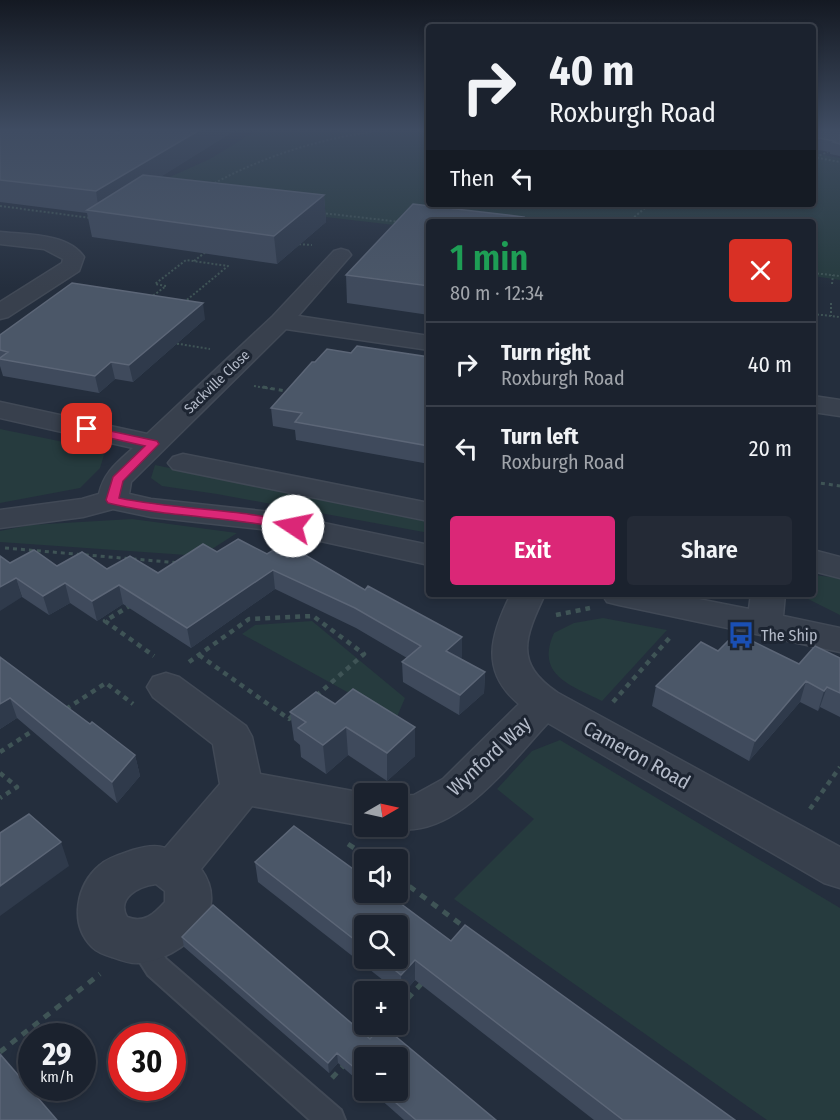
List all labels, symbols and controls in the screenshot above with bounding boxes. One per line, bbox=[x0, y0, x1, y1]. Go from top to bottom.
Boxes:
text: 40 m bbox=[549, 46, 634, 96]
icon: right bbox=[450, 48, 528, 126]
text: Roxburgh Road bbox=[549, 97, 716, 129]
icon: left bbox=[506, 162, 539, 195]
text: Then bbox=[450, 165, 494, 192]
text: 1 min bbox=[450, 236, 528, 280]
button: close bbox=[729, 239, 792, 302]
text: 80 m · 12:34 bbox=[450, 281, 544, 305]
text: Turn right bbox=[501, 339, 590, 366]
street label: Sackville Close bbox=[181, 346, 253, 417]
icon: right bbox=[450, 348, 483, 381]
text: 40 m bbox=[748, 351, 792, 378]
text: Roxburgh Road bbox=[501, 366, 625, 390]
pin bbox=[61, 403, 112, 454]
icon: arrive bbox=[70, 412, 103, 445]
text: Turn left bbox=[501, 423, 579, 450]
icon: left bbox=[450, 432, 483, 465]
text: 20 m bbox=[749, 435, 792, 462]
text: Roxburgh Road bbox=[501, 450, 625, 474]
position arrow bbox=[261, 494, 325, 558]
button: Exit bbox=[450, 516, 615, 585]
button: Share bbox=[627, 516, 792, 585]
bus stop icon: The Ship bbox=[726, 620, 756, 650]
place label: The Ship bbox=[761, 626, 817, 645]
street label: Wynford Way bbox=[442, 711, 536, 801]
street label: Cameron Road bbox=[579, 716, 695, 794]
north arrow bbox=[354, 783, 408, 837]
map controls bbox=[354, 783, 408, 1101]
button: sound bbox=[354, 849, 408, 903]
button: search bbox=[354, 915, 408, 969]
button: + bbox=[354, 981, 408, 1035]
speed limit sign: 30 bbox=[108, 1023, 186, 1101]
text: 29 bbox=[42, 1037, 72, 1073]
button: − bbox=[354, 1047, 408, 1101]
text: km/h bbox=[40, 1068, 74, 1086]

